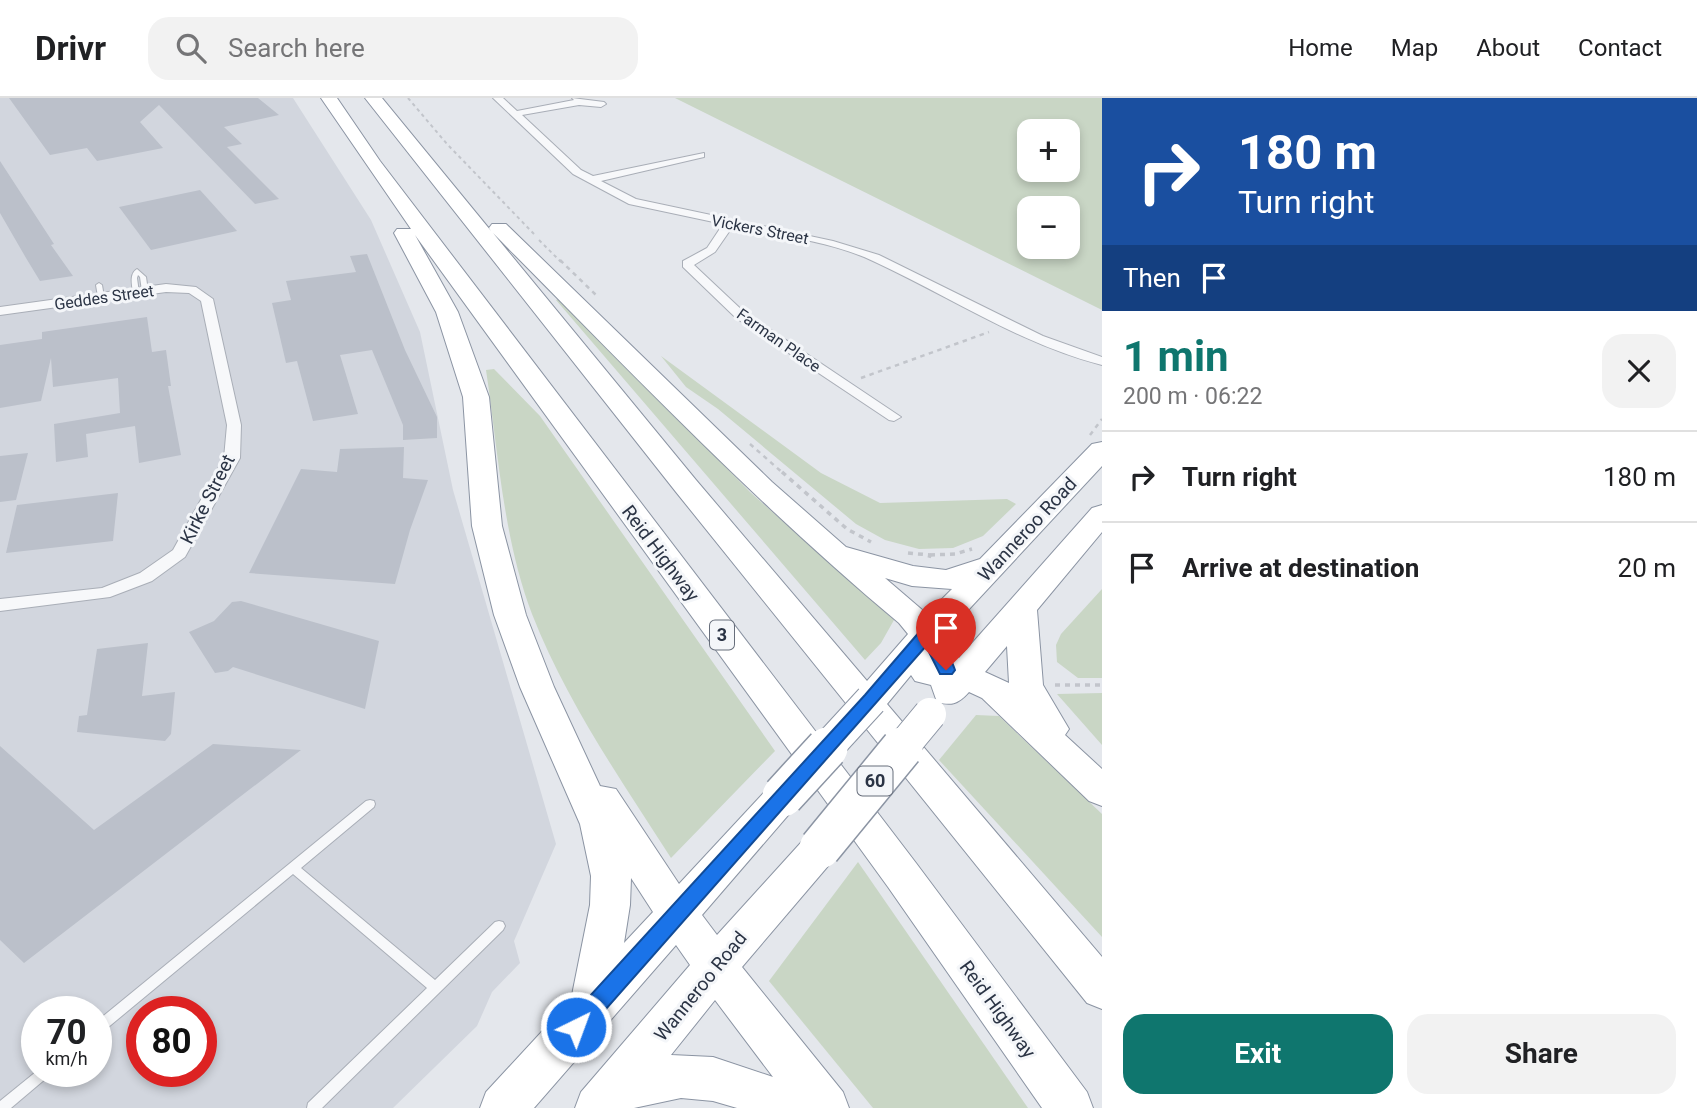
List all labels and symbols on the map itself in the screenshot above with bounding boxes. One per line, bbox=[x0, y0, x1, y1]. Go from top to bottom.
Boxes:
street label: Vickers Street bbox=[710, 211, 810, 248]
street label: Geddes Street bbox=[53, 281, 155, 314]
street label: Farman Place bbox=[733, 305, 824, 376]
street label: Kirke Street bbox=[175, 451, 240, 548]
street label: Wanneroo Road bbox=[973, 472, 1082, 586]
street label: Reid Highway bbox=[617, 501, 704, 606]
pin bbox=[916, 598, 976, 670]
road number: 3 bbox=[710, 620, 734, 650]
road number: 60 bbox=[858, 766, 892, 796]
street label: Wanneroo Road bbox=[649, 927, 752, 1046]
street label: Reid Highway bbox=[955, 956, 1041, 1062]
position arrow bbox=[539, 990, 613, 1064]
speed limit sign: 80 bbox=[126, 996, 217, 1087]

